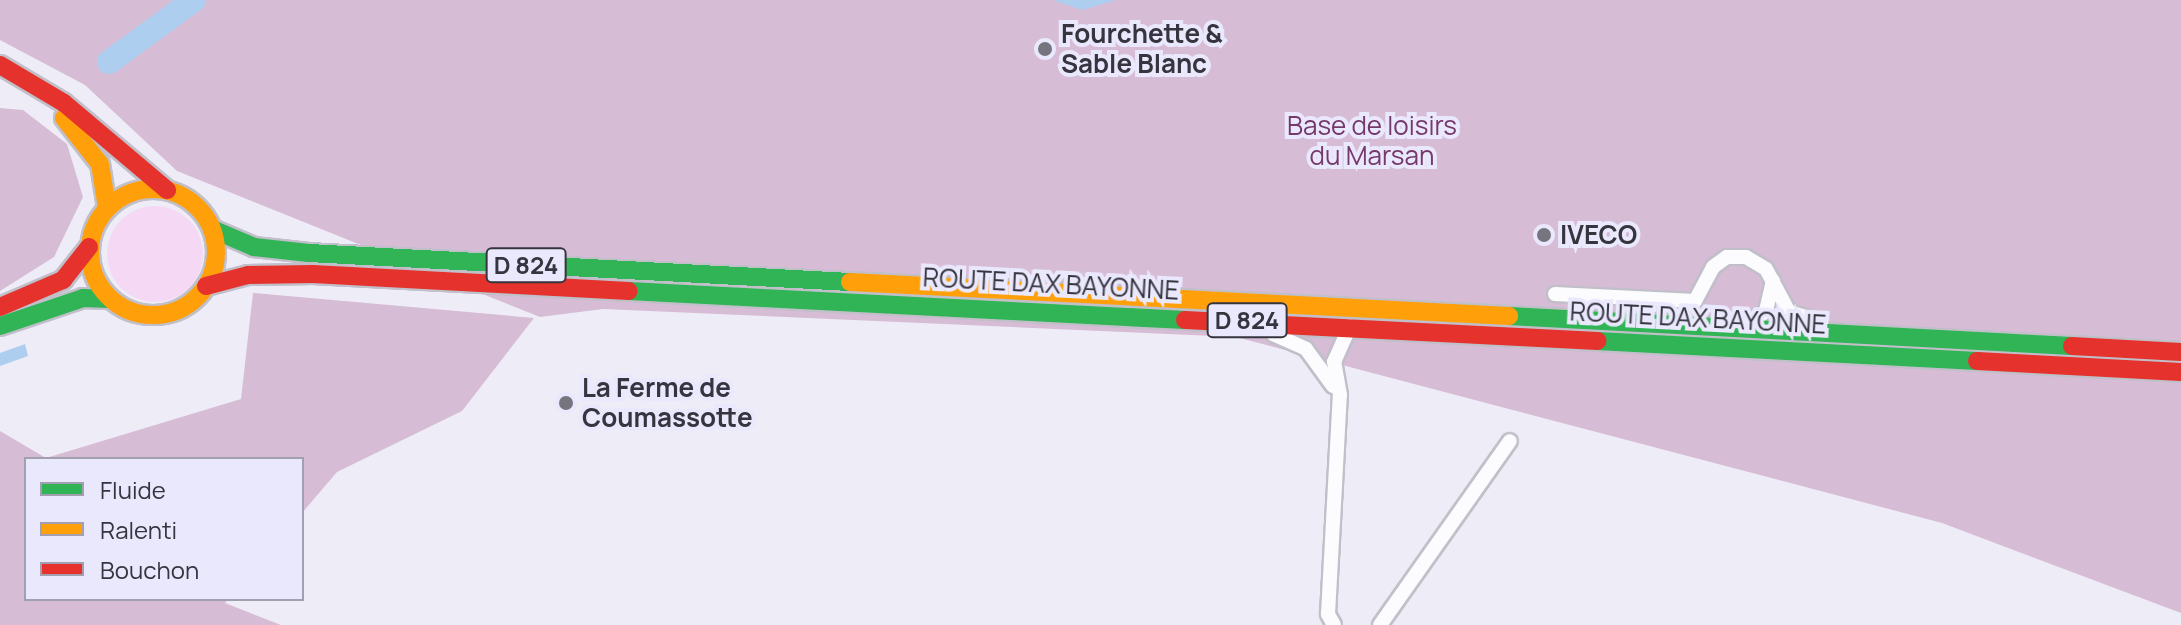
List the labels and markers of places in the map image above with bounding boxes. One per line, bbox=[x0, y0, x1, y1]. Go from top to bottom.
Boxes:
place label: Fourchette & Sable Blanc bbox=[1061, 18, 1223, 80]
marker: Fourchette & Sable Blanc bbox=[1036, 40, 1054, 58]
place label: IVECO bbox=[1560, 219, 1637, 251]
marker: IVECO bbox=[1535, 226, 1553, 244]
place label: La Ferme de Coumassotte bbox=[582, 372, 753, 434]
marker: La Ferme de Coumassotte bbox=[557, 394, 575, 412]

